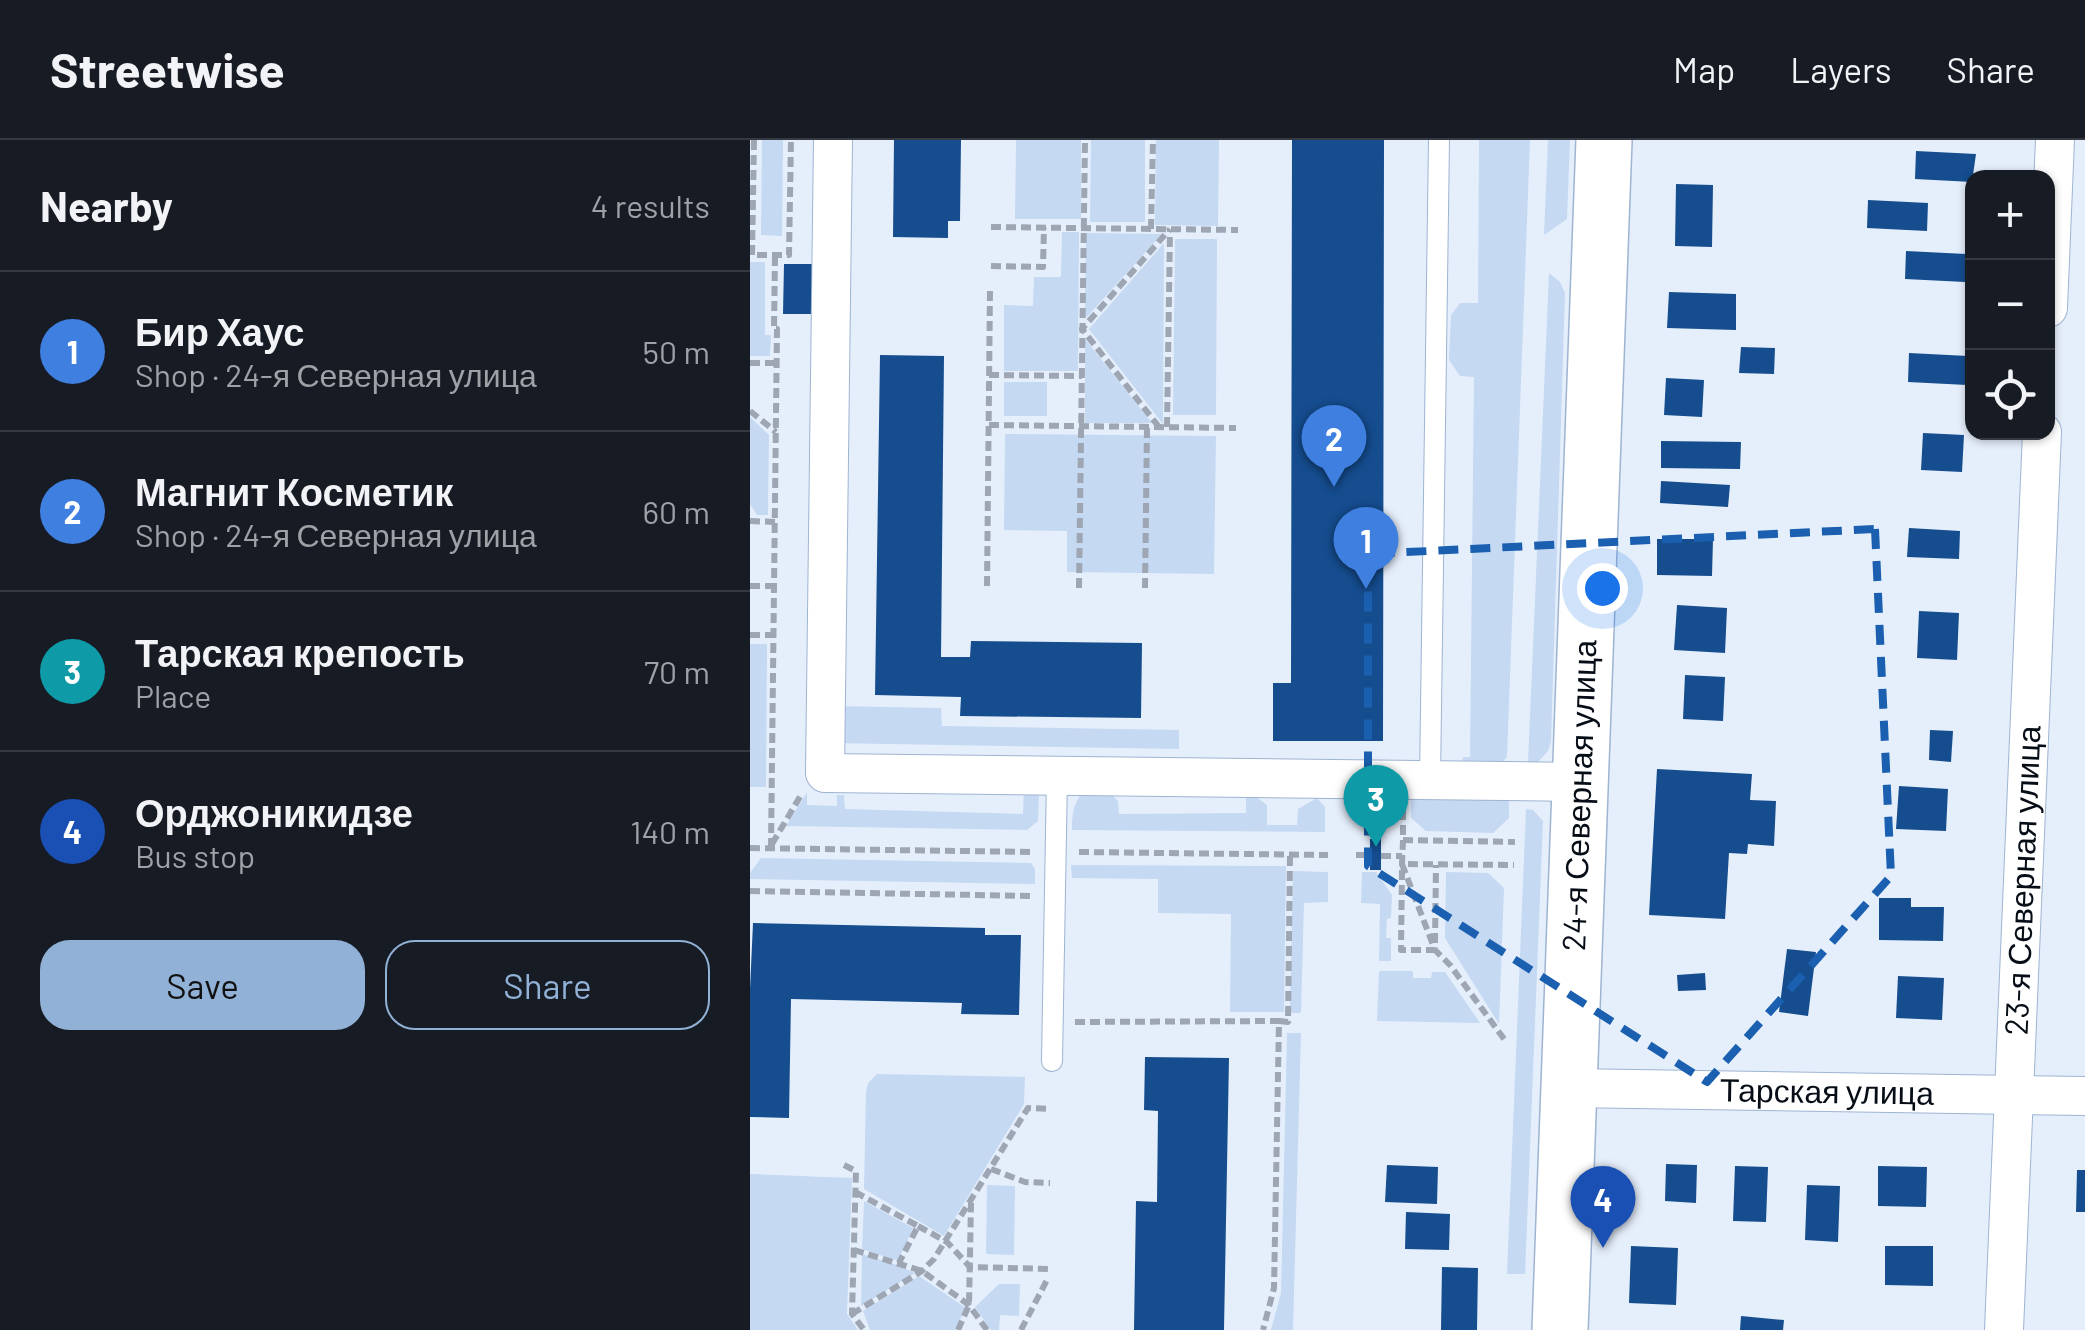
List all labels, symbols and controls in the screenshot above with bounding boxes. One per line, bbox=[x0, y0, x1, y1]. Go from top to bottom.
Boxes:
text: Streetwise bbox=[50, 40, 285, 98]
text: Map bbox=[1673, 48, 1735, 90]
text: Layers bbox=[1790, 48, 1892, 90]
text: Share bbox=[1947, 48, 2035, 90]
map controls bbox=[1965, 170, 2055, 440]
button: + bbox=[1965, 170, 2055, 260]
text: Nearby bbox=[40, 180, 173, 230]
text: 4 results bbox=[591, 186, 710, 224]
button: − bbox=[1965, 260, 2055, 350]
text: Бир Хаус bbox=[135, 308, 304, 354]
text: 1 bbox=[67, 332, 78, 370]
text: 50 m bbox=[643, 332, 710, 370]
button: locate bbox=[1965, 350, 2055, 440]
text: Shop · 24-я Северная улица bbox=[135, 355, 537, 393]
pin: 2 bbox=[1302, 404, 1366, 487]
text: Магнит Косметик bbox=[135, 468, 453, 514]
text: 2 bbox=[64, 492, 81, 530]
text: 60 m bbox=[643, 492, 710, 530]
pin: 1 bbox=[1334, 506, 1398, 589]
text: Shop · 24-я Северная улица bbox=[135, 515, 537, 553]
your location bbox=[1577, 563, 1628, 614]
text: Тарская крепость bbox=[135, 629, 465, 675]
street label: 24-я Северная улица bbox=[1553, 639, 1603, 952]
text: 3 bbox=[64, 652, 81, 690]
text: 70 m bbox=[644, 652, 710, 690]
text: Place bbox=[135, 676, 211, 714]
street label: 23-я Северная улица bbox=[1995, 724, 2047, 1036]
pin: 3 bbox=[1344, 764, 1408, 847]
text: Орджоникидзе bbox=[135, 789, 413, 835]
text: 4 bbox=[63, 812, 82, 850]
text: 140 m bbox=[630, 812, 710, 850]
text: Bus stop bbox=[135, 836, 255, 874]
button: Save bbox=[40, 940, 365, 1030]
button: Share bbox=[385, 940, 710, 1030]
street label: Тарская улица bbox=[1720, 1069, 1934, 1111]
pin: 4 bbox=[1570, 1166, 1636, 1248]

